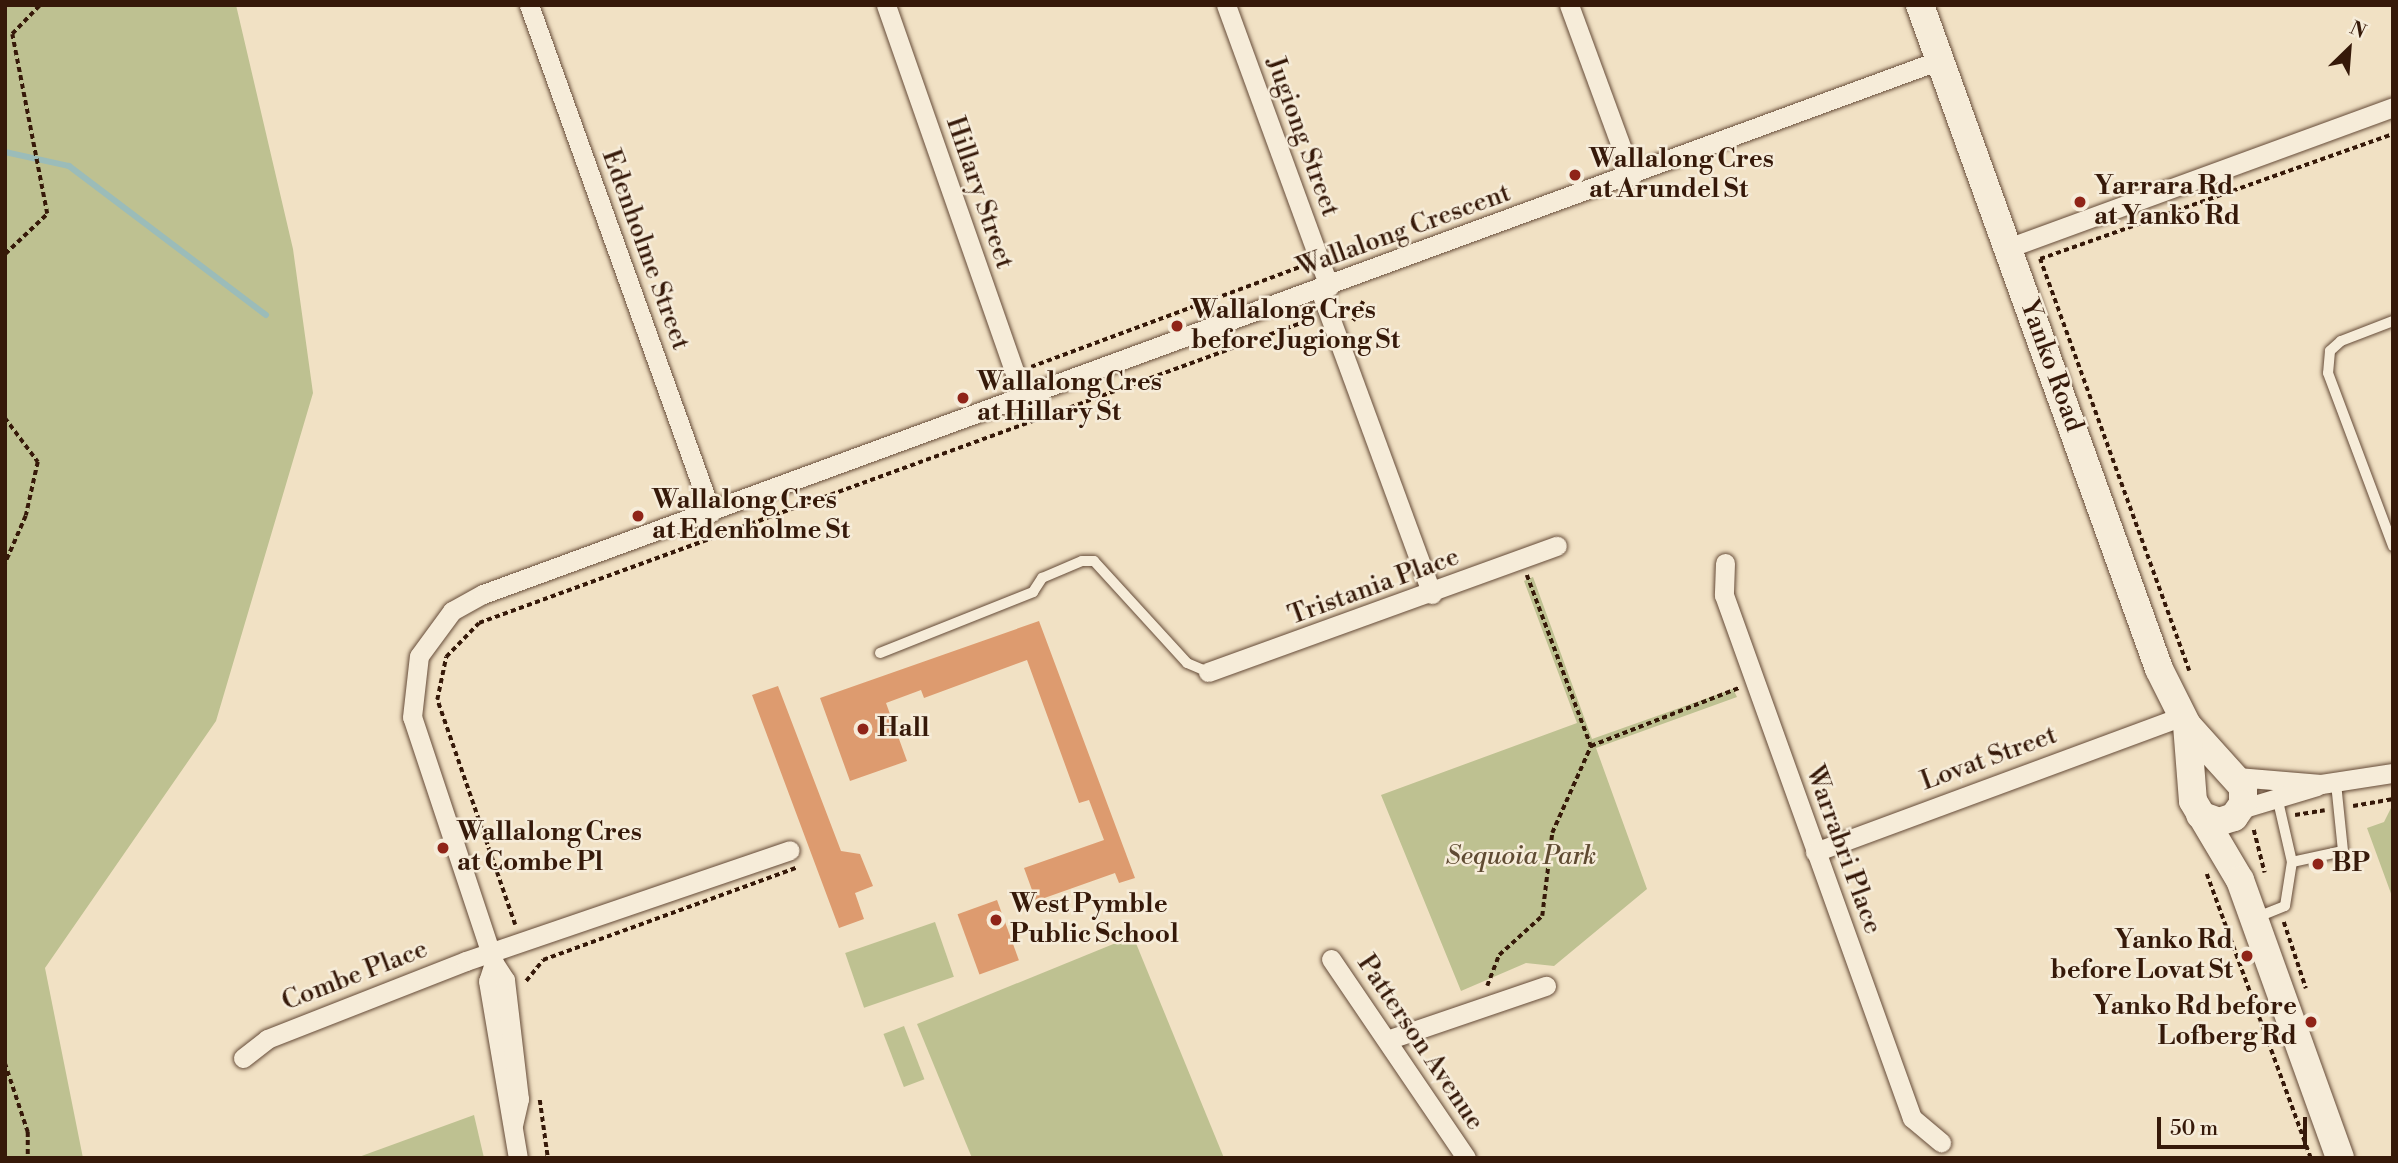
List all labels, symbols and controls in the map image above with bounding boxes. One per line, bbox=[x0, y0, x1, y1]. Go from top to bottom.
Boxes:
north arrow bbox=[2314, 14, 2384, 84]
text: N bbox=[2346, 16, 2370, 44]
street label: Jugiong Street bbox=[1259, 53, 1345, 221]
street label: Hillary Street bbox=[938, 113, 1020, 273]
place label: Wallalong Cres at Arundel St bbox=[1589, 144, 1774, 206]
street label: Edenholme Street bbox=[594, 146, 696, 354]
marker: Wallalong Cres at Arundel St bbox=[1567, 167, 1583, 183]
place label: Yarrara Rd at Yanko Rd bbox=[2094, 171, 2240, 232]
street label: Wallalong Crescent bbox=[1293, 178, 1515, 284]
marker: Yarrara Rd at Yanko Rd bbox=[2072, 194, 2088, 210]
place label: Wallalong Cres before Jugiong St bbox=[1191, 295, 1400, 356]
street label: Yanko Road bbox=[2013, 296, 2089, 436]
marker: Wallalong Cres before Jugiong St bbox=[1169, 318, 1185, 334]
place label: Wallalong Cres at Hillary St bbox=[977, 367, 1162, 428]
marker: Wallalong Cres at Hillary St bbox=[955, 390, 971, 406]
place label: Wallalong Cres at Edenholme St bbox=[652, 485, 850, 546]
marker: Wallalong Cres at Edenholme St bbox=[630, 508, 646, 524]
street label: Tristania Place bbox=[1284, 542, 1464, 632]
place label: Hall bbox=[877, 713, 930, 745]
street label: Lovat Street bbox=[1917, 720, 2061, 798]
marker: Hall bbox=[855, 721, 871, 737]
street label: Warrabri Place bbox=[1798, 762, 1888, 938]
place label: Wallalong Cres at Combe Pl bbox=[457, 817, 642, 878]
marker: Wallalong Cres at Combe Pl bbox=[435, 840, 451, 856]
park label: Sequoia Park bbox=[1446, 841, 1596, 873]
place label: BP bbox=[2332, 848, 2370, 880]
marker: BP bbox=[2310, 856, 2326, 872]
place label: West Pymble Public School bbox=[1010, 889, 1179, 950]
marker: West Pymble Public School bbox=[988, 912, 1004, 928]
place label: Yanko Rd before Lovat St bbox=[2050, 925, 2233, 986]
street label: Combe Place bbox=[278, 934, 432, 1018]
marker: Yanko Rd before Lovat St bbox=[2239, 948, 2255, 964]
street label: Patterson Avenue bbox=[1350, 949, 1490, 1137]
place label: Yanko Rd before Lofberg Rd bbox=[2093, 991, 2297, 1052]
marker: Yanko Rd before Lofberg Rd bbox=[2303, 1014, 2319, 1030]
scale bar bbox=[2160, 1104, 2310, 1148]
text: 50 m bbox=[2170, 1116, 2218, 1142]

